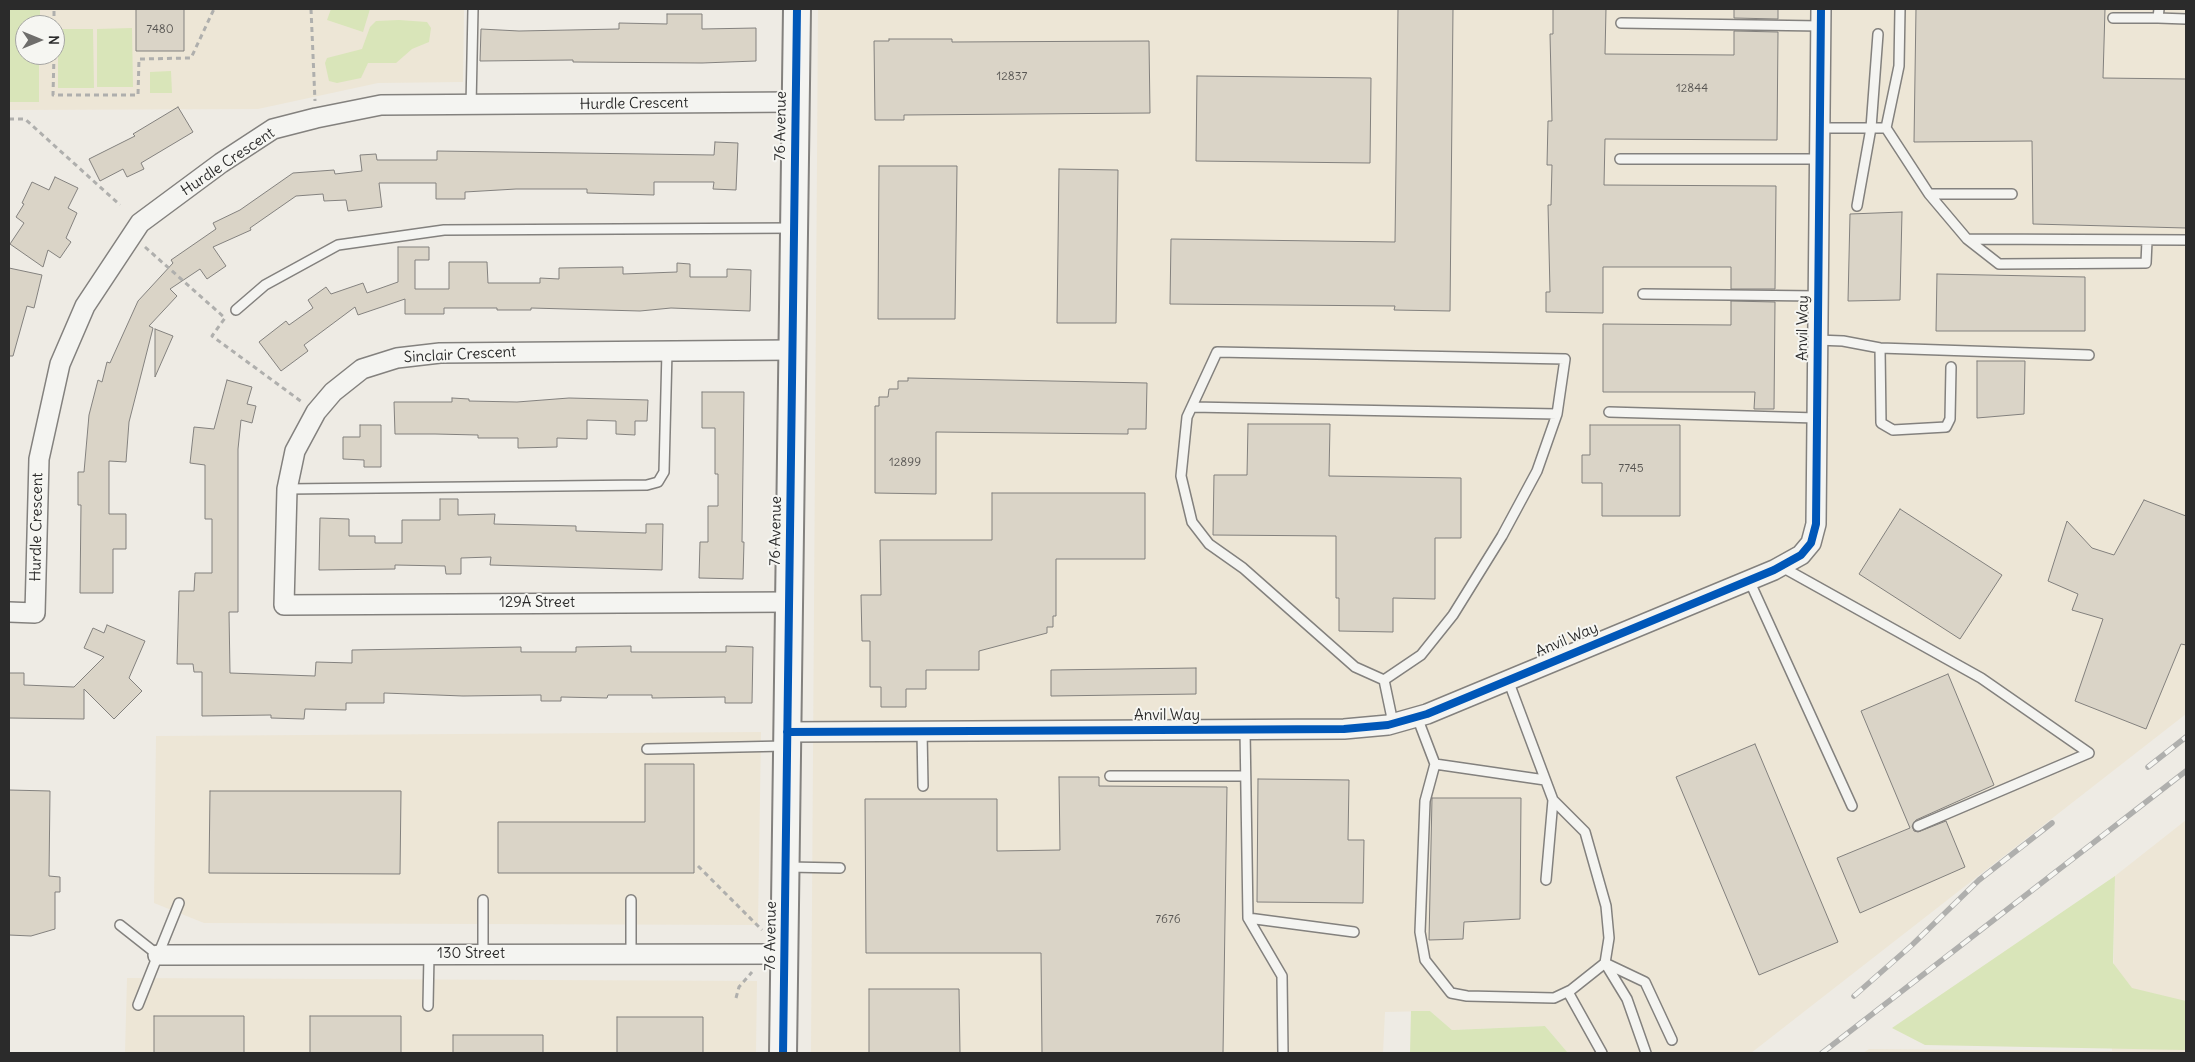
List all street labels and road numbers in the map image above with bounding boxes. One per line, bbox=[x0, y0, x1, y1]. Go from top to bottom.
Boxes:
street label: 76 Avenue bbox=[771, 91, 791, 161]
street label: Hurdle Crescent bbox=[579, 94, 689, 114]
street label: Hurdle Crescent bbox=[178, 124, 278, 200]
street label: Anvil Way bbox=[1793, 295, 1813, 361]
street label: Sinclair Crescent bbox=[403, 343, 517, 367]
street label: Hurdle Crescent bbox=[27, 472, 47, 582]
street label: 76 Avenue bbox=[766, 496, 786, 566]
street label: 129A Street bbox=[499, 594, 575, 612]
street label: Anvil Way bbox=[1533, 619, 1601, 661]
street label: Anvil Way bbox=[1134, 707, 1200, 725]
street label: 76 Avenue bbox=[761, 901, 781, 971]
street label: 130 Street bbox=[437, 945, 505, 963]

